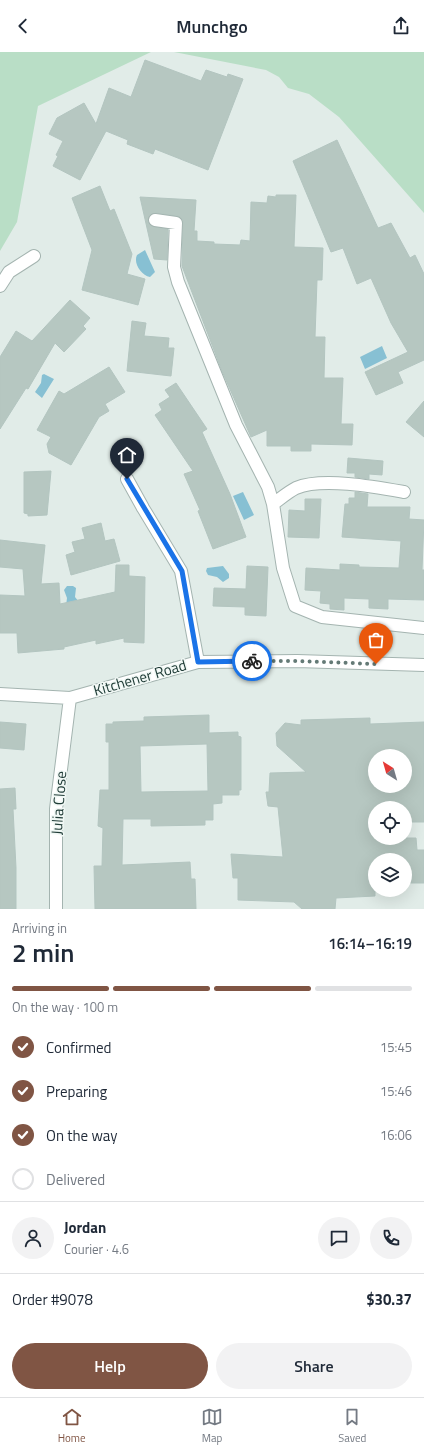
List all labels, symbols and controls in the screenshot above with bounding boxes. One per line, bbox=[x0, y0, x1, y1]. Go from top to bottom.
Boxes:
text: Munchgo bbox=[176, 13, 248, 40]
icon: back bbox=[12, 15, 34, 37]
icon: share bbox=[390, 15, 412, 37]
pin bbox=[110, 438, 144, 479]
icon: home bbox=[116, 444, 138, 466]
pin bbox=[359, 623, 393, 664]
icon: bag bbox=[365, 629, 387, 651]
courier bbox=[232, 641, 272, 681]
icon: bike bbox=[241, 650, 263, 672]
street label: Kitchener Road bbox=[91, 653, 189, 702]
north arrow bbox=[368, 749, 412, 793]
map controls bbox=[368, 749, 412, 897]
street label: Julia Close bbox=[45, 770, 72, 836]
button: locate bbox=[368, 801, 412, 845]
button: layers bbox=[368, 853, 412, 897]
text: Arriving in bbox=[12, 918, 67, 938]
text: 16:14–16:19 bbox=[328, 932, 412, 955]
text: 2 min bbox=[12, 933, 75, 972]
text: On the way · 100 m bbox=[12, 997, 118, 1017]
icon: check bbox=[12, 1036, 34, 1058]
text: Confirmed bbox=[46, 1036, 111, 1059]
text: 15:45 bbox=[380, 1037, 412, 1057]
icon: check bbox=[12, 1080, 34, 1102]
text: Preparing bbox=[46, 1080, 107, 1103]
text: 15:46 bbox=[380, 1081, 412, 1101]
icon: check bbox=[12, 1124, 34, 1146]
text: On the way bbox=[46, 1124, 118, 1147]
text: 16:06 bbox=[380, 1125, 412, 1145]
text: Delivered bbox=[46, 1168, 105, 1191]
text: Jordan bbox=[64, 1216, 106, 1239]
button: person bbox=[12, 1217, 54, 1259]
button: chat bbox=[318, 1217, 360, 1259]
button: phone bbox=[370, 1217, 412, 1259]
text: Courier · 4.6 bbox=[64, 1239, 129, 1259]
text: Order #9078 bbox=[12, 1288, 93, 1311]
text: $30.37 bbox=[366, 1288, 412, 1311]
button: Help bbox=[12, 1343, 208, 1389]
button: Share bbox=[216, 1343, 412, 1389]
tab: Home bbox=[58, 1406, 86, 1446]
tab: Map bbox=[201, 1406, 223, 1446]
tab: Saved bbox=[338, 1406, 366, 1446]

